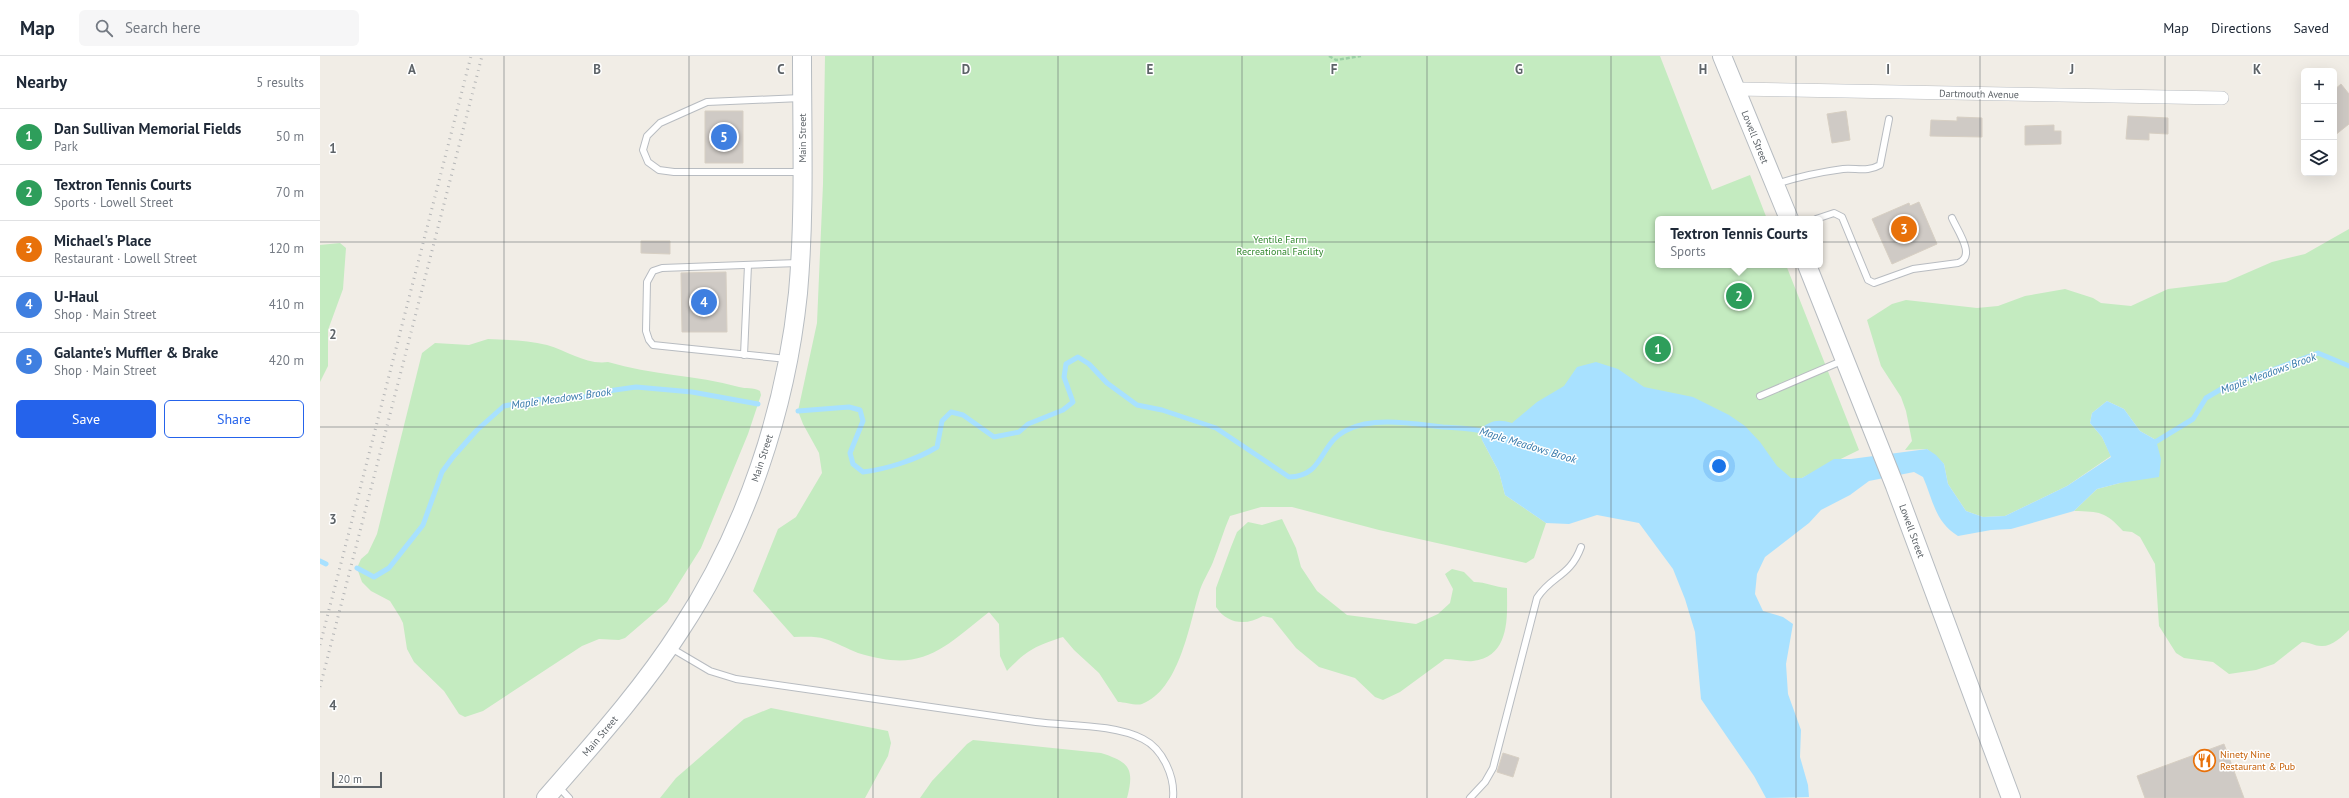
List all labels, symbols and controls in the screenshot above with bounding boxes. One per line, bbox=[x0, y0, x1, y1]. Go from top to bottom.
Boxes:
search box bbox=[79, 10, 359, 46]
text: Map bbox=[20, 16, 55, 40]
icon: search bbox=[93, 17, 115, 39]
text: Search here bbox=[125, 18, 201, 37]
text: Map bbox=[2163, 19, 2189, 37]
text: Directions bbox=[2211, 19, 2271, 37]
text: Saved bbox=[2293, 19, 2329, 37]
text: A bbox=[408, 61, 416, 78]
text: B bbox=[593, 61, 601, 78]
text: C bbox=[777, 61, 785, 78]
text: D bbox=[962, 61, 970, 78]
text: E bbox=[1147, 61, 1154, 78]
text: F bbox=[1331, 61, 1338, 78]
text: G bbox=[1515, 61, 1523, 78]
text: H bbox=[1699, 61, 1707, 78]
text: I bbox=[1886, 61, 1890, 78]
text: J bbox=[2069, 61, 2074, 78]
text: K bbox=[2253, 61, 2261, 78]
map controls bbox=[2301, 68, 2337, 176]
button: + bbox=[2301, 68, 2337, 104]
text: Nearby bbox=[16, 71, 67, 93]
text: 5 results bbox=[256, 74, 304, 91]
street label: Dartmouth Avenue bbox=[1939, 87, 2019, 101]
button: − bbox=[2301, 104, 2337, 140]
street label: Lowell Street bbox=[1738, 109, 1772, 166]
street label: Main Street bbox=[796, 113, 809, 163]
text: Dan Sullivan Memorial Fields bbox=[54, 119, 241, 138]
pin: 5 bbox=[711, 122, 737, 152]
text: 1 bbox=[25, 128, 33, 145]
text: 50 m bbox=[276, 128, 304, 145]
text: Park bbox=[54, 138, 78, 155]
text: 1 bbox=[329, 140, 337, 157]
button: layers bbox=[2301, 140, 2337, 176]
text: Textron Tennis Courts bbox=[54, 175, 192, 194]
text: 2 bbox=[25, 184, 33, 201]
text: 70 m bbox=[276, 184, 304, 201]
text: Sports · Lowell Street bbox=[54, 194, 173, 211]
pin: 3 bbox=[1891, 214, 1917, 244]
popup bbox=[1655, 216, 1823, 268]
text: Textron Tennis Courts bbox=[1670, 224, 1808, 243]
text: Michael's Place bbox=[54, 231, 151, 250]
park label: Yentile Farm Recreational Facility bbox=[1237, 233, 1324, 258]
text: 3 bbox=[25, 240, 33, 257]
text: 120 m bbox=[269, 240, 304, 257]
text: Sports bbox=[1670, 243, 1706, 260]
text: Restaurant · Lowell Street bbox=[54, 250, 197, 267]
pin: 2 bbox=[1726, 281, 1752, 311]
text: U-Haul bbox=[54, 287, 99, 306]
pin: 4 bbox=[691, 287, 717, 317]
text: 4 bbox=[25, 296, 33, 313]
text: 410 m bbox=[269, 296, 304, 313]
text: Shop · Main Street bbox=[54, 306, 156, 323]
text: 2 bbox=[329, 326, 337, 343]
pin: 1 bbox=[1645, 334, 1671, 364]
text: Galante's Muffler & Brake bbox=[54, 343, 218, 362]
water label: Maple Meadows Brook bbox=[2218, 349, 2319, 397]
text: 5 bbox=[25, 352, 33, 369]
text: 420 m bbox=[269, 352, 304, 369]
text: Shop · Main Street bbox=[54, 362, 156, 379]
water label: Maple Meadows Brook bbox=[510, 384, 613, 412]
button: Save bbox=[16, 400, 156, 438]
button: Share bbox=[164, 400, 304, 438]
water label: Maple Meadows Brook bbox=[1478, 424, 1579, 467]
street label: Main Street bbox=[748, 432, 776, 483]
your location bbox=[1709, 456, 1729, 476]
street label: Lowell Street bbox=[1896, 502, 1928, 560]
text: 3 bbox=[329, 511, 337, 528]
text: 4 bbox=[329, 697, 337, 714]
street label: Main Street bbox=[579, 713, 621, 759]
restaurant icon: Ninety Nine Restaurant & Pub bbox=[2192, 747, 2218, 773]
place label: Ninety Nine Restaurant & Pub bbox=[2220, 748, 2295, 773]
scale bar bbox=[332, 770, 382, 789]
text: 20 m bbox=[338, 772, 362, 786]

